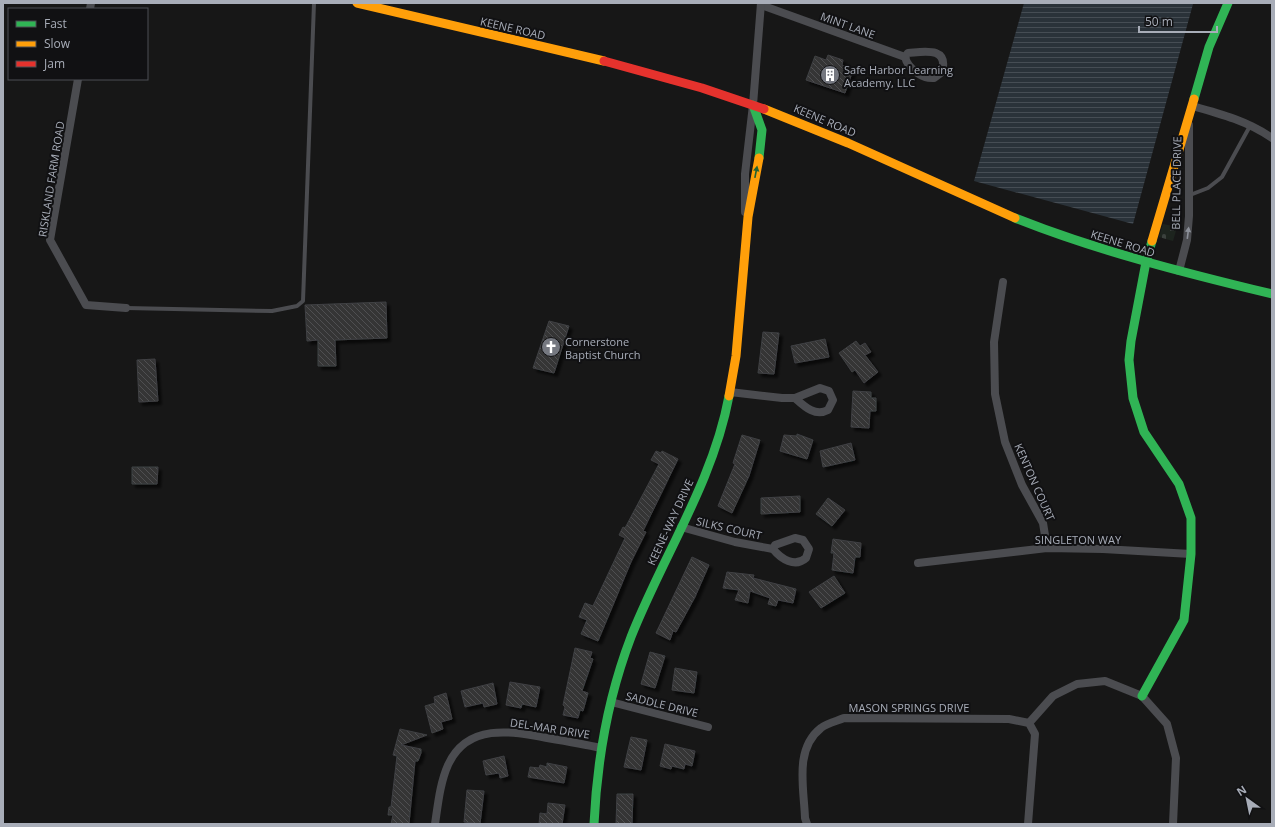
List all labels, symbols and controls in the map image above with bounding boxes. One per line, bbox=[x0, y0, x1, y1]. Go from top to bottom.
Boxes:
legend bbox=[8, 8, 148, 80]
street label: MINT LANE bbox=[819, 8, 877, 42]
scale bar bbox=[1139, 8, 1217, 34]
street label: KEENE ROAD bbox=[479, 13, 547, 43]
text: 50 m bbox=[1145, 13, 1173, 30]
text: Fast bbox=[44, 15, 67, 32]
text: Slow bbox=[44, 35, 71, 52]
text: Jam bbox=[43, 55, 65, 72]
place label: Safe Harbor Learning Academy, LLC bbox=[844, 62, 953, 90]
building icon: Safe Harbor Learning Academy, LLC bbox=[819, 64, 841, 86]
street label: KEENE ROAD bbox=[791, 100, 859, 140]
street label: RISKLAND FARM ROAD bbox=[34, 120, 68, 238]
street label: BELL PLACE DRIVE bbox=[1168, 136, 1184, 230]
one-way arrow bbox=[753, 166, 759, 179]
street label: KEENE ROAD bbox=[1089, 226, 1157, 260]
one-way arrow bbox=[1184, 227, 1191, 239]
place label: Cornerstone Baptist Church bbox=[565, 334, 641, 362]
church icon: Cornerstone Baptist Church bbox=[540, 336, 562, 358]
street label: KENTON COURT bbox=[1011, 441, 1059, 523]
street label: KEENE-WAY DRIVE bbox=[643, 476, 697, 568]
street label: SILKS COURT bbox=[695, 513, 763, 543]
street label: SINGLETON WAY bbox=[1035, 532, 1122, 547]
street label: SADDLE DRIVE bbox=[624, 688, 700, 720]
street label: MASON SPRINGS DRIVE bbox=[849, 700, 969, 715]
street label: DEL-MAR DRIVE bbox=[509, 714, 591, 742]
north arrow bbox=[1227, 779, 1267, 819]
text: N bbox=[1233, 781, 1249, 799]

